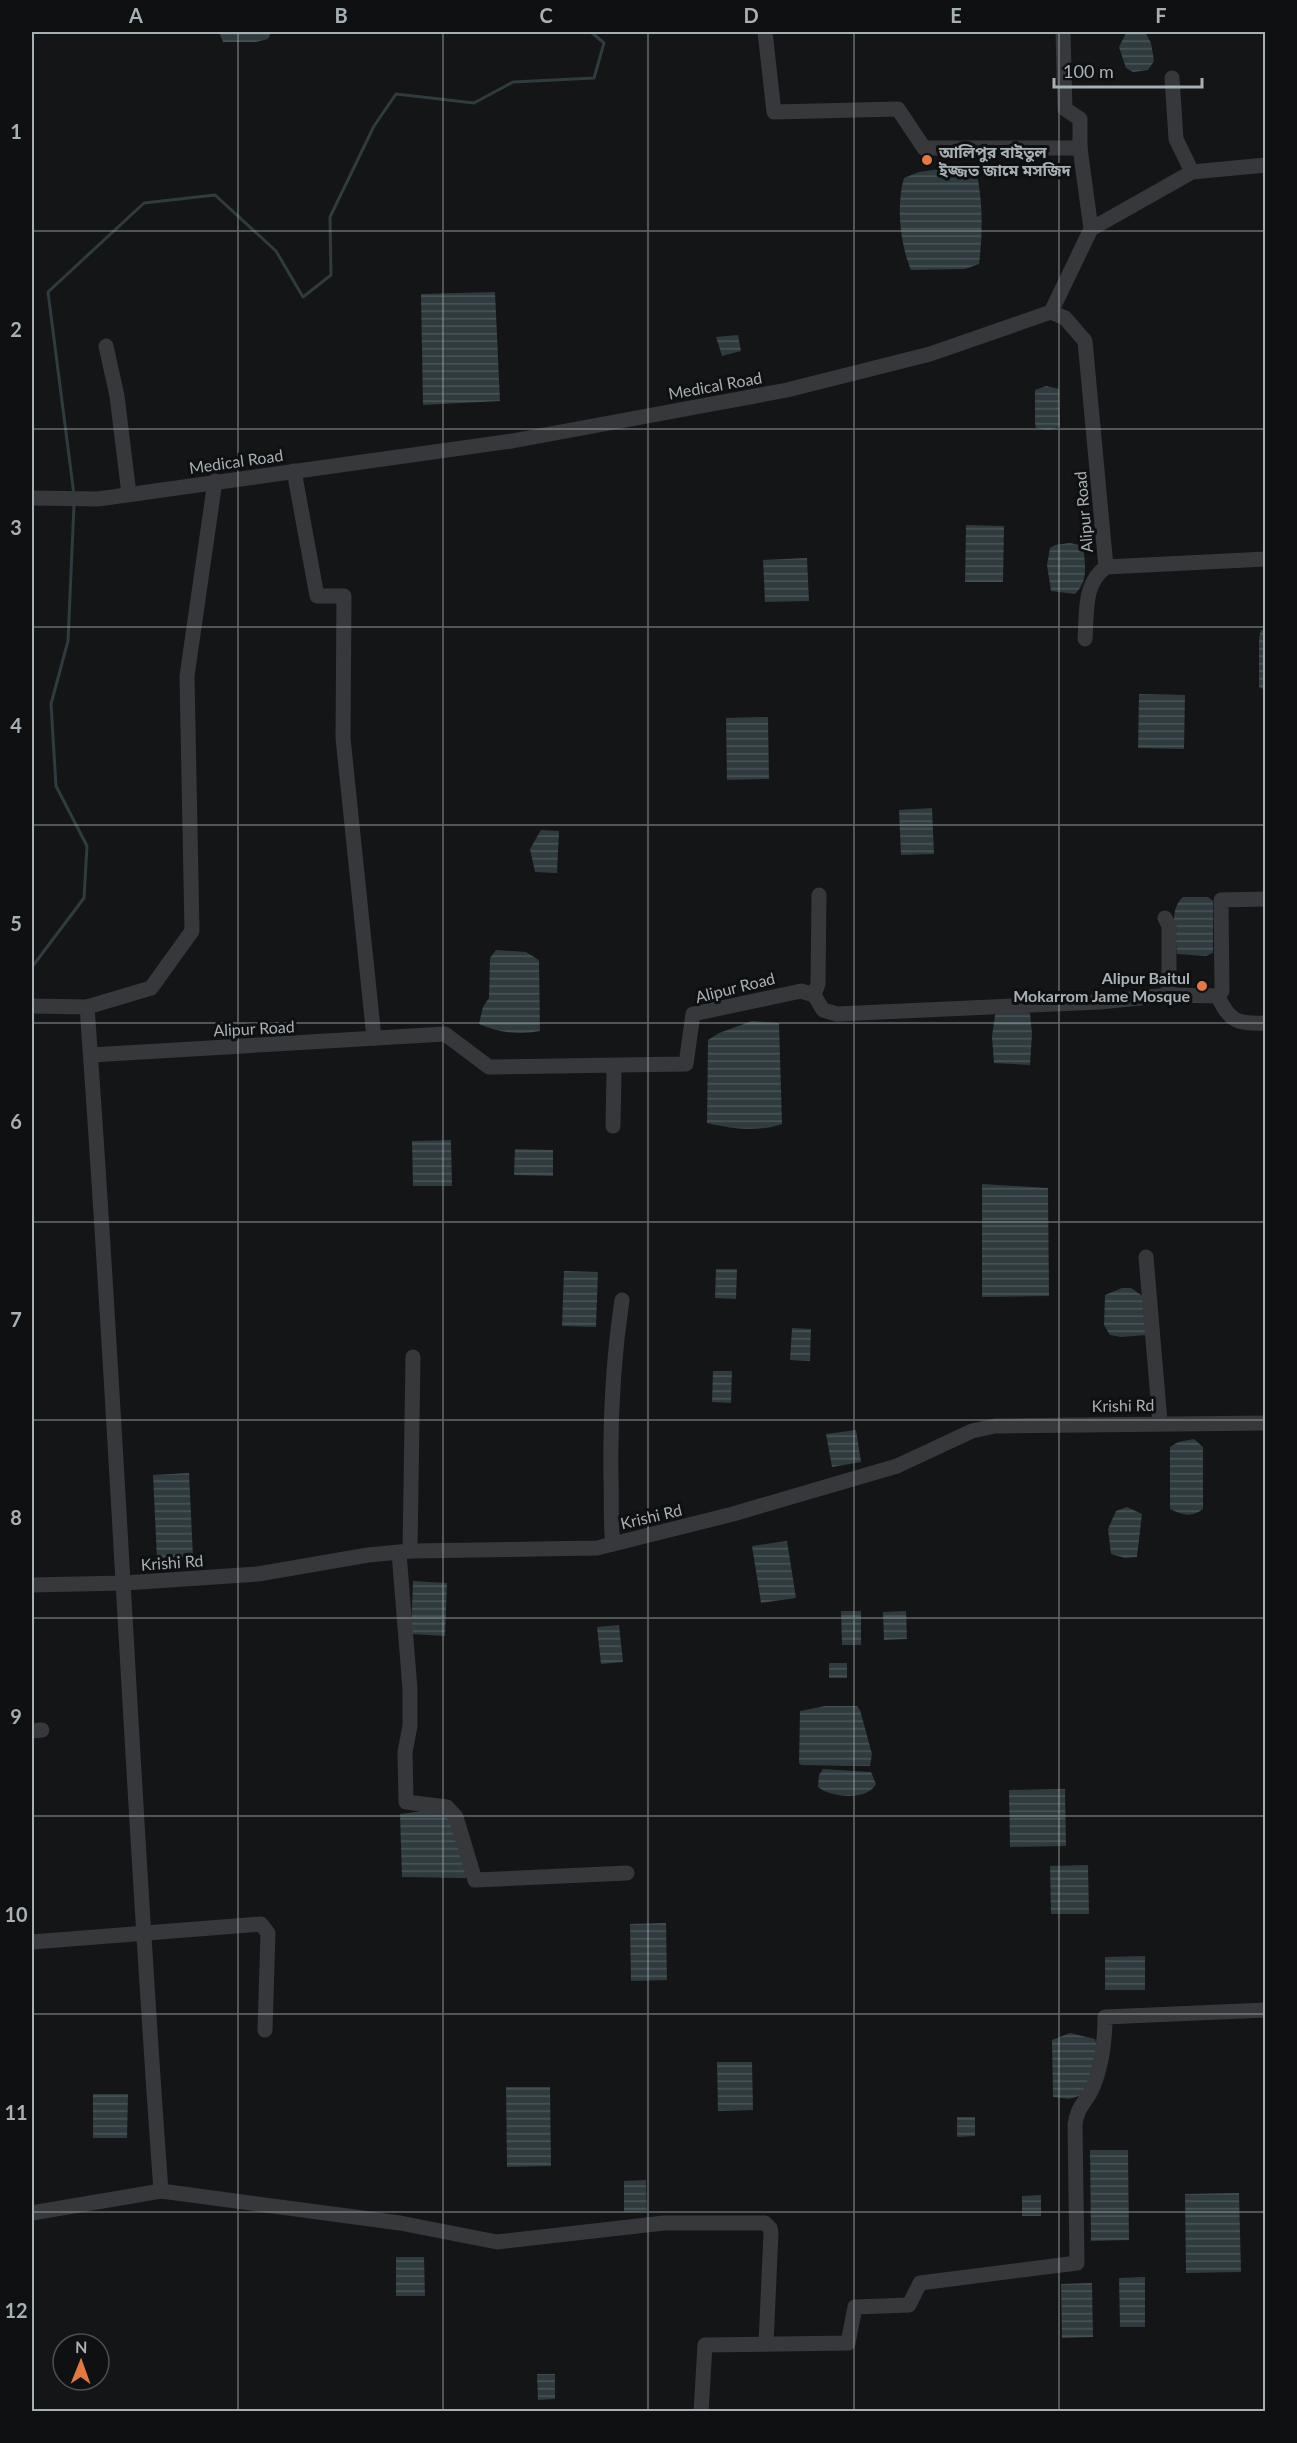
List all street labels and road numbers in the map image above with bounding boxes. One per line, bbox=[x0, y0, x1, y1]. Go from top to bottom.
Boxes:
street label: Medical Road bbox=[667, 367, 763, 403]
street label: Medical Road bbox=[188, 445, 284, 477]
street label: Alipur Road bbox=[1070, 471, 1096, 553]
street label: Alipur Road bbox=[693, 968, 777, 1006]
street label: Alipur Road bbox=[213, 1016, 295, 1040]
street label: Krishi Rd bbox=[1092, 1395, 1154, 1415]
street label: Krishi Rd bbox=[618, 1500, 684, 1532]
street label: Krishi Rd bbox=[140, 1550, 204, 1574]

